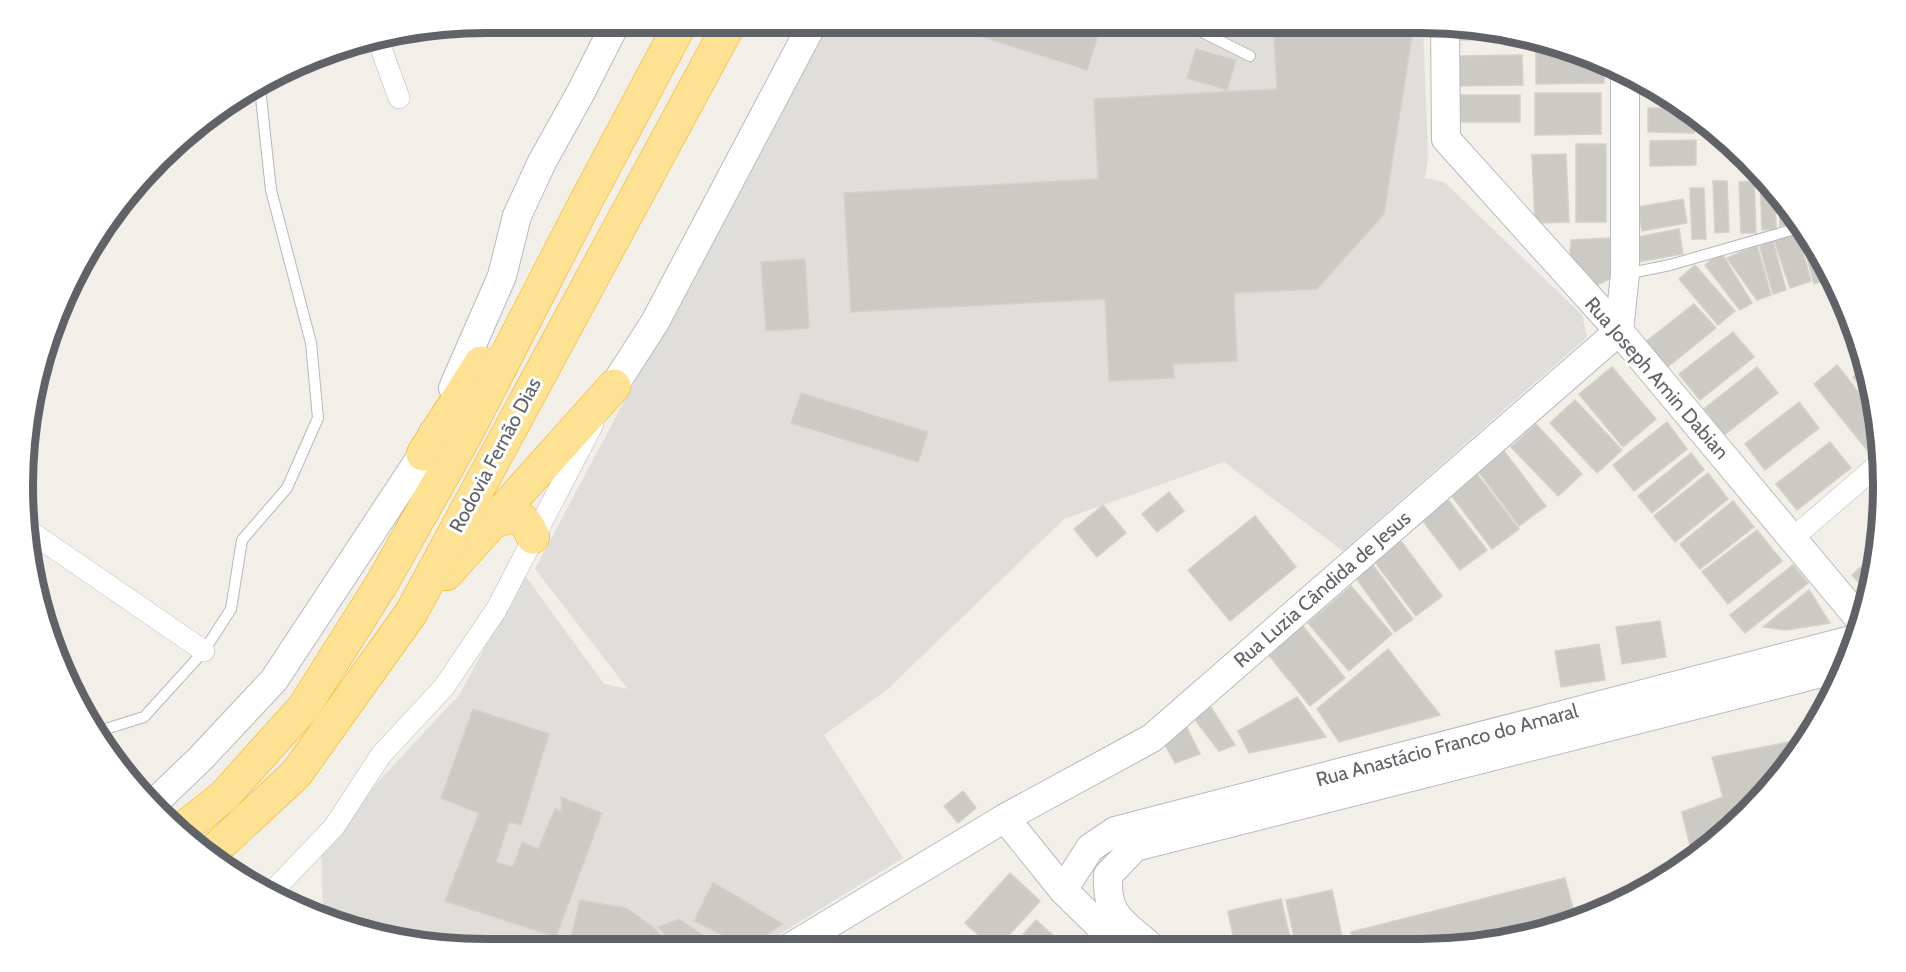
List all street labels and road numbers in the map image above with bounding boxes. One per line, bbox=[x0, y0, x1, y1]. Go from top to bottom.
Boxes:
street label: Rua Joseph Amin Dabian bbox=[1580, 292, 1734, 464]
street label: Rodovia Fernão Dias bbox=[444, 374, 546, 536]
street label: Rua Luzia Cândida de Jesus bbox=[1229, 506, 1415, 672]
street label: Rua Anastácio Franco do Amaral bbox=[1313, 698, 1581, 792]

